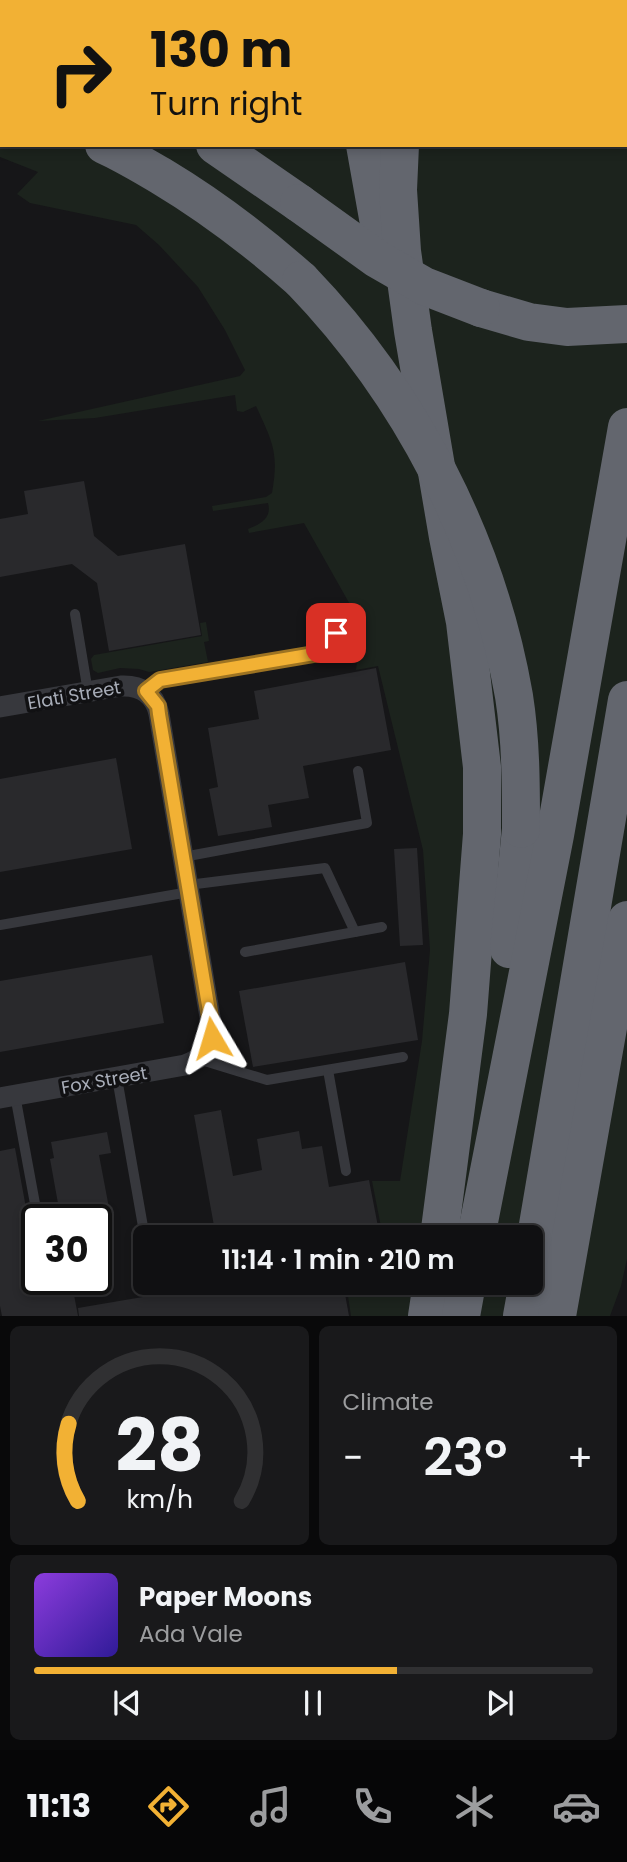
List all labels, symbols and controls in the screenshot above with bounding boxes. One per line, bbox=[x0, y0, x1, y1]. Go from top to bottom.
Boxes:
text: 130 m bbox=[150, 16, 292, 84]
icon: right bbox=[35, 28, 126, 119]
text: Turn right bbox=[150, 81, 302, 126]
pin bbox=[306, 603, 366, 663]
icon: arrive bbox=[317, 614, 355, 652]
street label: Elati Street bbox=[25, 674, 123, 716]
position arrow bbox=[175, 1001, 249, 1075]
street label: Fox Street bbox=[59, 1060, 149, 1100]
speed limit sign: 30 bbox=[21, 1204, 112, 1295]
text: 11:14 · 1 min · 210 m bbox=[222, 1242, 454, 1278]
text: Climate bbox=[343, 1386, 433, 1418]
text: 28 bbox=[115, 1396, 204, 1497]
text: 23° bbox=[423, 1421, 507, 1494]
text: − bbox=[343, 1431, 363, 1484]
text: + bbox=[567, 1431, 593, 1484]
text: km/h bbox=[126, 1482, 193, 1517]
text: Paper Moons bbox=[139, 1579, 312, 1615]
text: Ada Vale bbox=[139, 1618, 243, 1650]
icon: previous bbox=[108, 1684, 146, 1722]
icon: pause bbox=[294, 1684, 332, 1722]
icon: next bbox=[481, 1684, 519, 1722]
icon: directions bbox=[144, 1782, 193, 1831]
icon: music bbox=[246, 1782, 295, 1831]
icon: phone bbox=[348, 1782, 397, 1831]
icon: climate bbox=[450, 1782, 499, 1831]
icon: car bbox=[552, 1782, 601, 1831]
text: 11:13 bbox=[26, 1783, 91, 1828]

